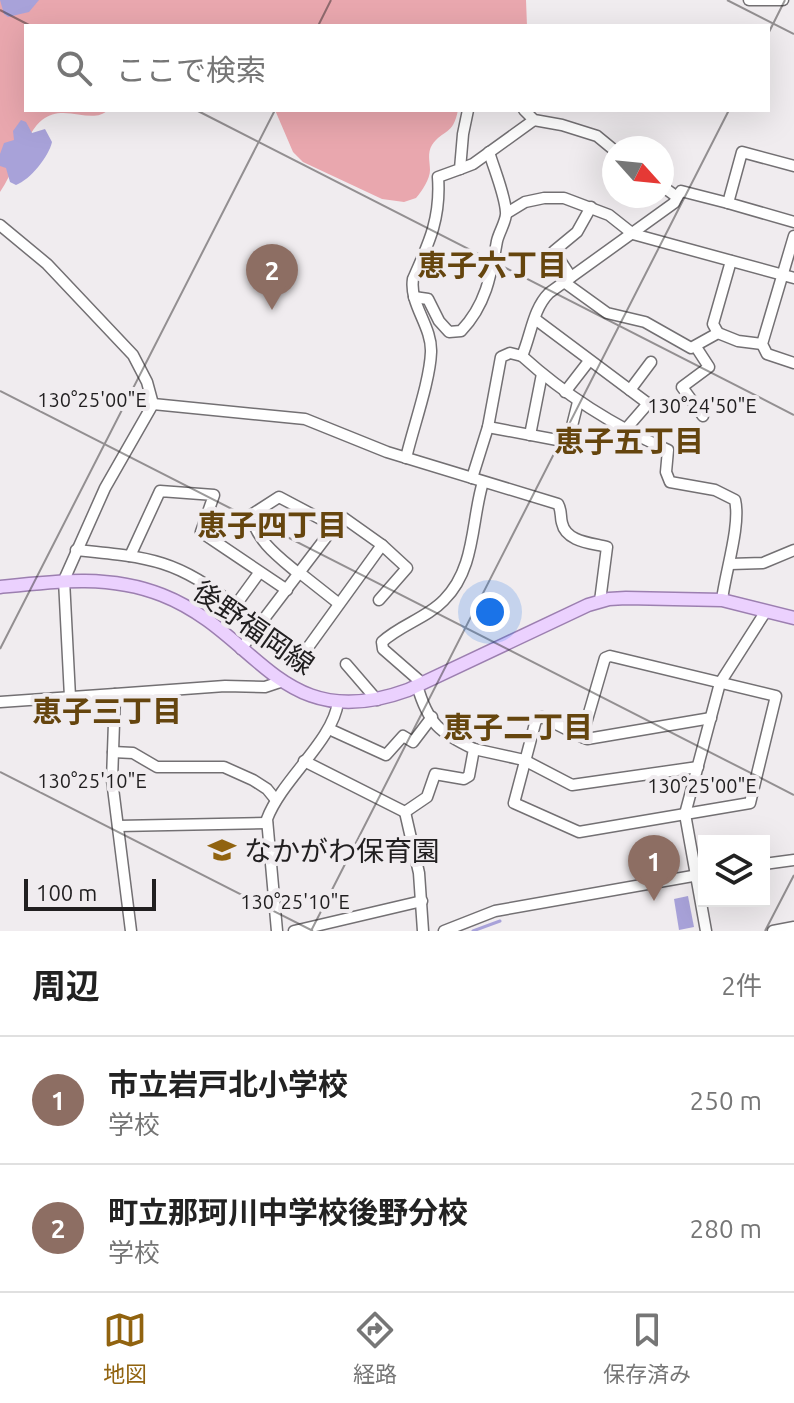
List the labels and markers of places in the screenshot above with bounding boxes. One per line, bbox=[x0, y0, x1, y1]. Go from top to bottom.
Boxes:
pin: 2 bbox=[246, 244, 298, 310]
school or university icon: なかがわ保育園 bbox=[207, 835, 237, 865]
place label: なかがわ保育園 bbox=[244, 835, 440, 866]
pin: 1 bbox=[628, 835, 680, 901]

